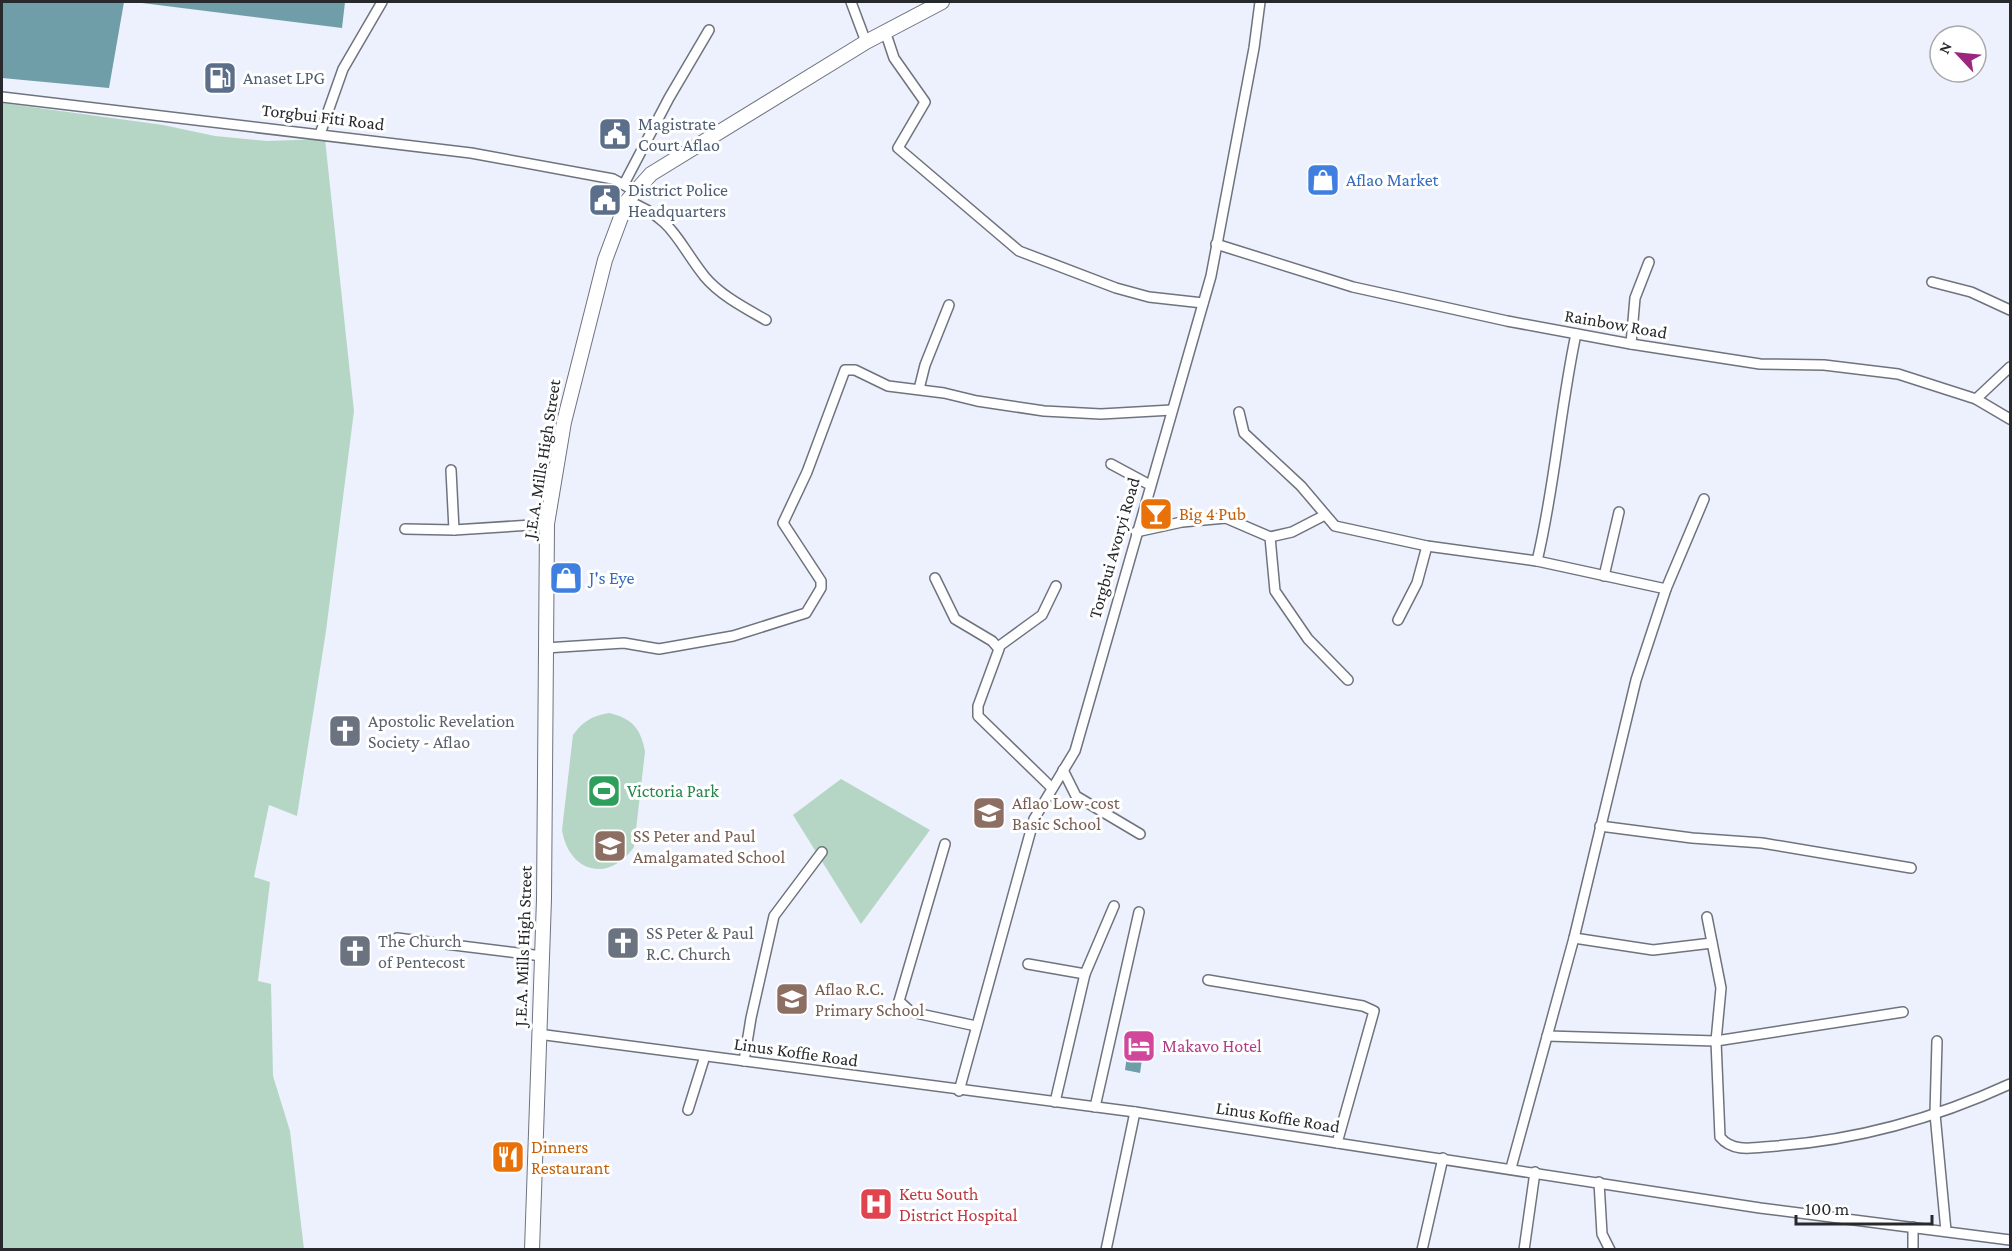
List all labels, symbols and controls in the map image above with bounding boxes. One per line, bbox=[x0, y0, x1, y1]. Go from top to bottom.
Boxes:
north arrow bbox=[1928, 24, 1988, 84]
text: N bbox=[1935, 39, 1955, 56]
fuel station icon: Anaset LPG bbox=[202, 60, 238, 96]
place label: Anaset LPG bbox=[243, 68, 325, 88]
street label: Torgbui Fiti Road bbox=[260, 100, 386, 135]
place label: Magistrate Court Aflao bbox=[638, 114, 720, 155]
public building icon: Magistrate Court Aflao bbox=[597, 116, 633, 152]
shop icon: Aflao Market bbox=[1305, 162, 1341, 198]
place label: Aflao Market bbox=[1346, 170, 1440, 190]
place label: District Police Headquarters bbox=[628, 180, 728, 221]
public building icon: District Police Headquarters bbox=[587, 182, 623, 218]
street label: Rainbow Road bbox=[1563, 305, 1669, 343]
street label: J.E.A. Mills High Street bbox=[519, 377, 565, 542]
street label: Torgbui Avoryi Road bbox=[1084, 475, 1144, 621]
bar icon: Big 4 Pub bbox=[1138, 496, 1174, 532]
place label: Big 4 Pub bbox=[1179, 504, 1246, 524]
shop icon: J's Eye bbox=[548, 560, 584, 596]
place label: J's Eye bbox=[587, 568, 635, 588]
place label: Apostolic Revelation Society - Aflao bbox=[368, 711, 515, 752]
church icon: Apostolic Revelation Society - Aflao bbox=[327, 713, 363, 749]
sports icon: Victoria Park bbox=[586, 773, 622, 809]
place label: Victoria Park bbox=[627, 781, 719, 801]
place label: Aflao Low-cost Basic School bbox=[1012, 793, 1121, 834]
school or university icon: Aflao Low-cost Basic School bbox=[971, 795, 1007, 831]
place label: SS Peter and Paul Amalgamated School bbox=[633, 826, 785, 867]
school or university icon: SS Peter and Paul Amalgamated School bbox=[592, 828, 628, 864]
street label: J.E.A. Mills High Street bbox=[510, 864, 536, 1029]
place label: SS Peter & Paul R.C. Church bbox=[646, 923, 754, 964]
church icon: SS Peter & Paul R.C. Church bbox=[605, 925, 641, 961]
place label: The Church of Pentecost bbox=[378, 931, 466, 972]
church icon: The Church of Pentecost bbox=[337, 933, 373, 969]
place label: Aflao R.C. Primary School bbox=[815, 979, 924, 1020]
school or university icon: Aflao R.C. Primary School bbox=[774, 981, 810, 1017]
hotel icon: Makavo Hotel bbox=[1121, 1028, 1157, 1064]
street label: Linus Koffie Road bbox=[733, 1033, 860, 1071]
place label: Makavo Hotel bbox=[1162, 1036, 1262, 1056]
street label: Linus Koffie Road bbox=[1215, 1097, 1342, 1137]
place label: Dinners Restaurant bbox=[531, 1137, 611, 1178]
restaurant icon: Dinners Restaurant bbox=[490, 1139, 526, 1175]
place label: Ketu South District Hospital bbox=[899, 1184, 1018, 1225]
hospital icon: Ketu South District Hospital bbox=[858, 1186, 894, 1222]
scale bar bbox=[1796, 1188, 1932, 1226]
text: 100 m bbox=[1805, 1199, 1850, 1219]

